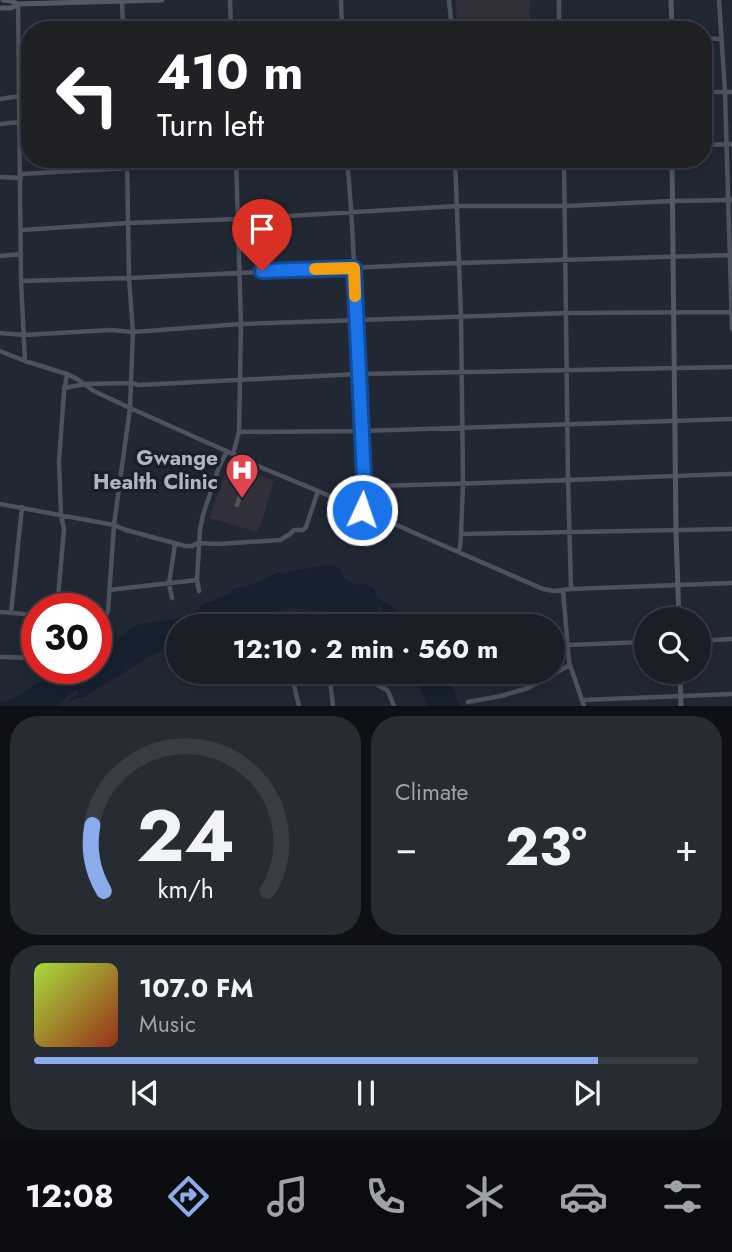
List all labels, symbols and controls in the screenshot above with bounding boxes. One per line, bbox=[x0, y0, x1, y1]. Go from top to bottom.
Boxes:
text: 410 m bbox=[157, 37, 303, 107]
icon: left bbox=[42, 49, 133, 140]
text: Turn left bbox=[157, 102, 264, 148]
pin bbox=[232, 199, 292, 271]
icon: arrive bbox=[243, 210, 281, 248]
place label: Gwange Health Clinic bbox=[93, 443, 218, 497]
hospital icon: Gwange Health Clinic bbox=[223, 451, 261, 500]
position arrow bbox=[325, 473, 399, 547]
speed limit sign: 30 bbox=[21, 593, 112, 684]
map controls bbox=[634, 607, 711, 684]
button: search bbox=[634, 607, 711, 684]
text: 12:10 · 2 min · 560 m bbox=[233, 630, 498, 668]
text: Climate bbox=[395, 775, 468, 809]
text: 24 bbox=[136, 784, 235, 889]
text: 23° bbox=[505, 809, 587, 885]
text: − bbox=[395, 820, 417, 875]
text: + bbox=[675, 820, 698, 875]
text: km/h bbox=[157, 871, 214, 907]
text: 107.0 FM bbox=[139, 969, 253, 1007]
text: Music bbox=[139, 1007, 196, 1041]
icon: previous bbox=[126, 1074, 164, 1112]
icon: pause bbox=[347, 1074, 385, 1112]
icon: next bbox=[568, 1074, 606, 1112]
icon: directions bbox=[164, 1172, 213, 1221]
icon: music bbox=[263, 1172, 312, 1221]
icon: phone bbox=[361, 1172, 410, 1221]
icon: climate bbox=[460, 1172, 509, 1221]
icon: car bbox=[559, 1172, 608, 1221]
icon: filters bbox=[658, 1172, 707, 1221]
text: 12:08 bbox=[25, 1173, 114, 1219]

